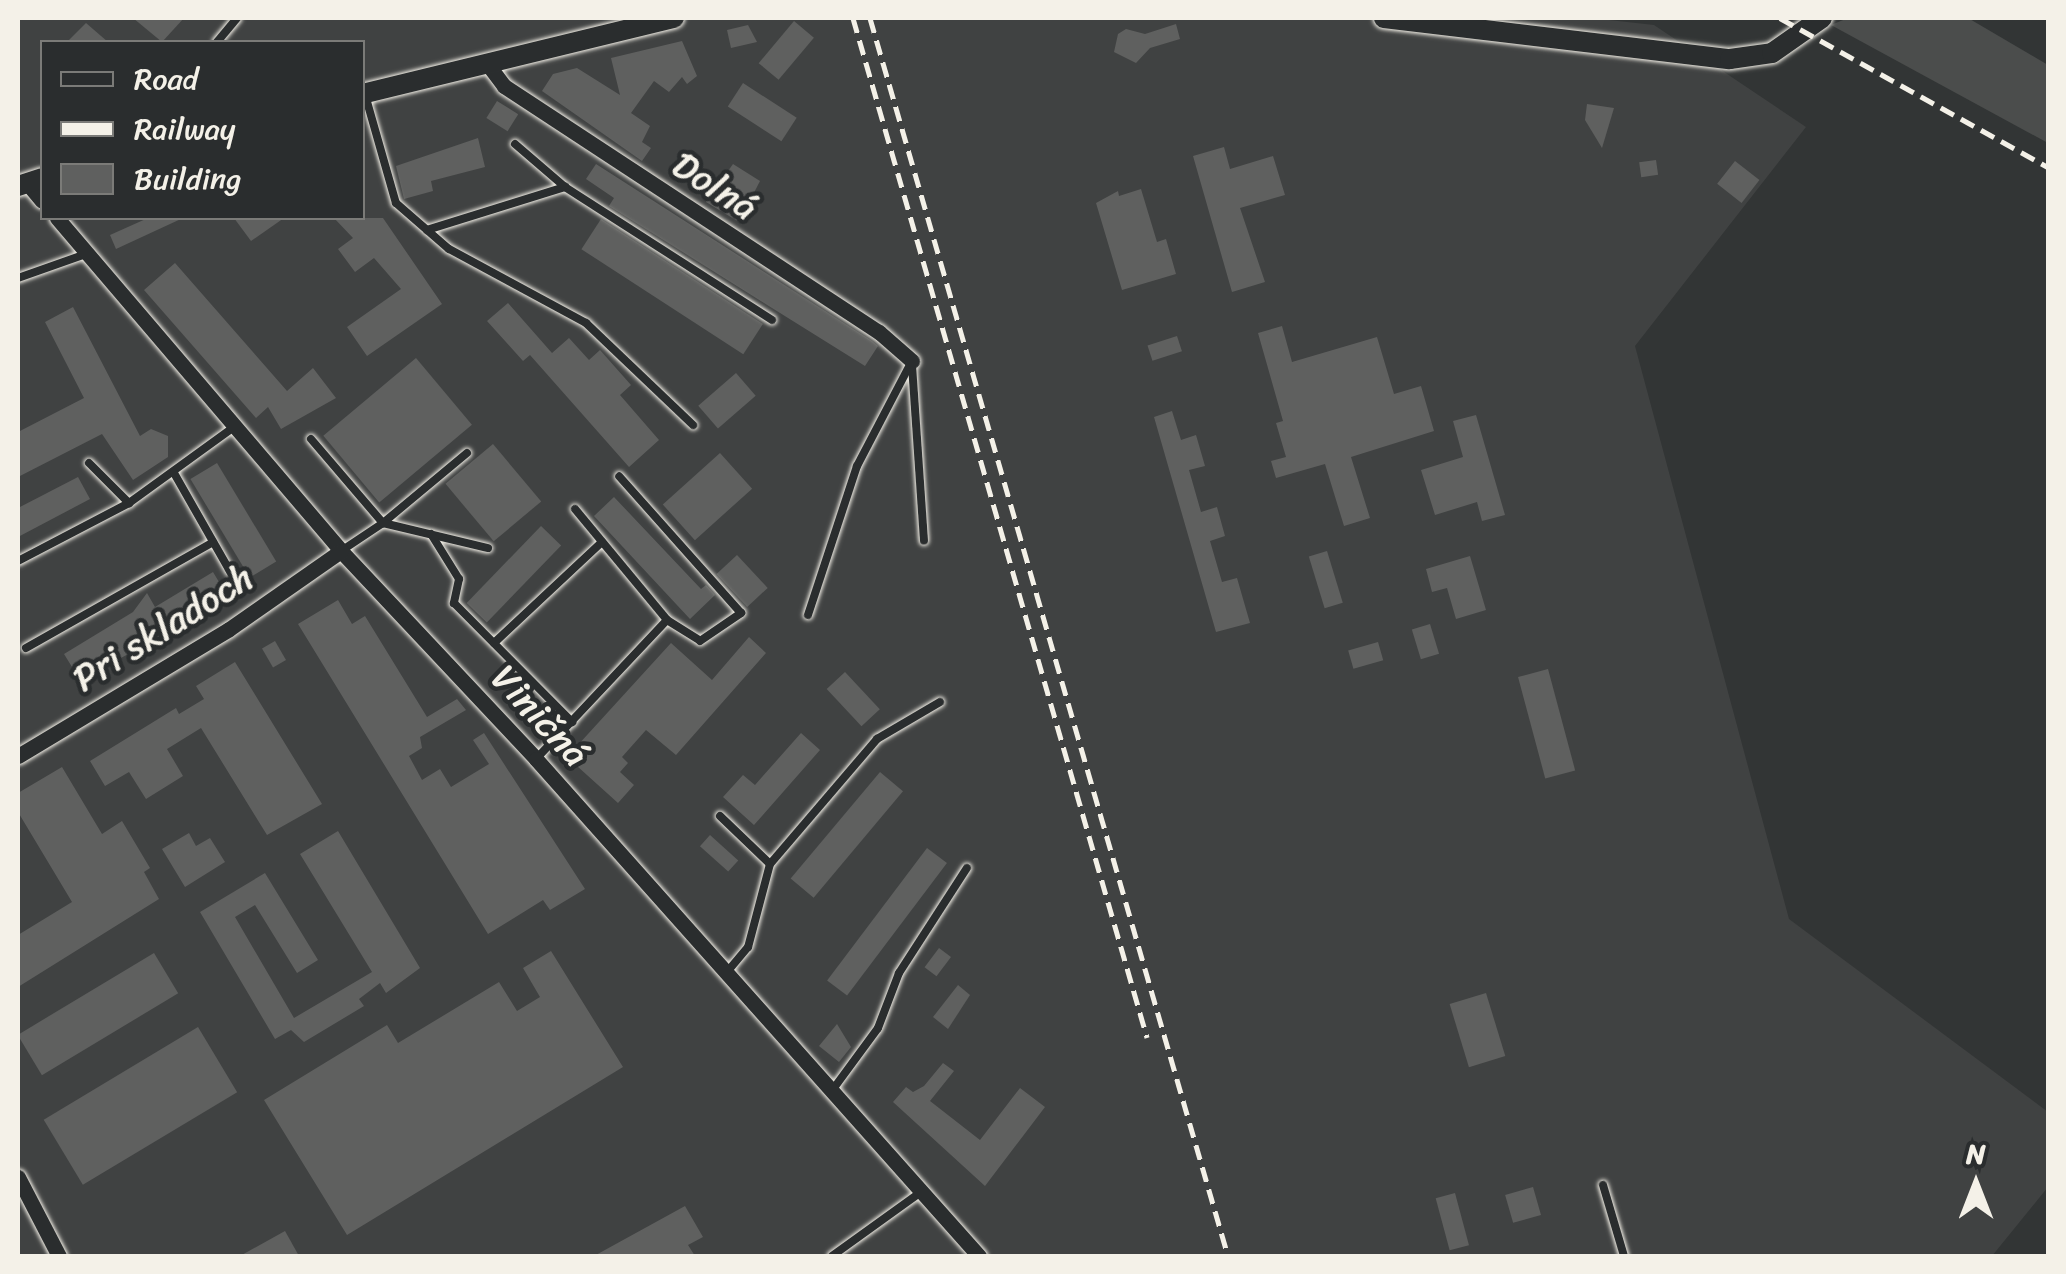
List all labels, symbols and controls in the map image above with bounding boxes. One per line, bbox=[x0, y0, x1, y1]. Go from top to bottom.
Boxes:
legend bbox=[40, 40, 365, 220]
text: Road bbox=[134, 52, 198, 106]
text: Railway bbox=[134, 102, 235, 156]
street label: Dolná bbox=[664, 142, 766, 230]
text: Building bbox=[134, 152, 241, 206]
street label: Pri skladoch bbox=[64, 554, 262, 702]
street label: Viničná bbox=[482, 656, 598, 776]
text: N bbox=[1966, 1129, 1986, 1178]
north arrow bbox=[1926, 1134, 2026, 1234]

